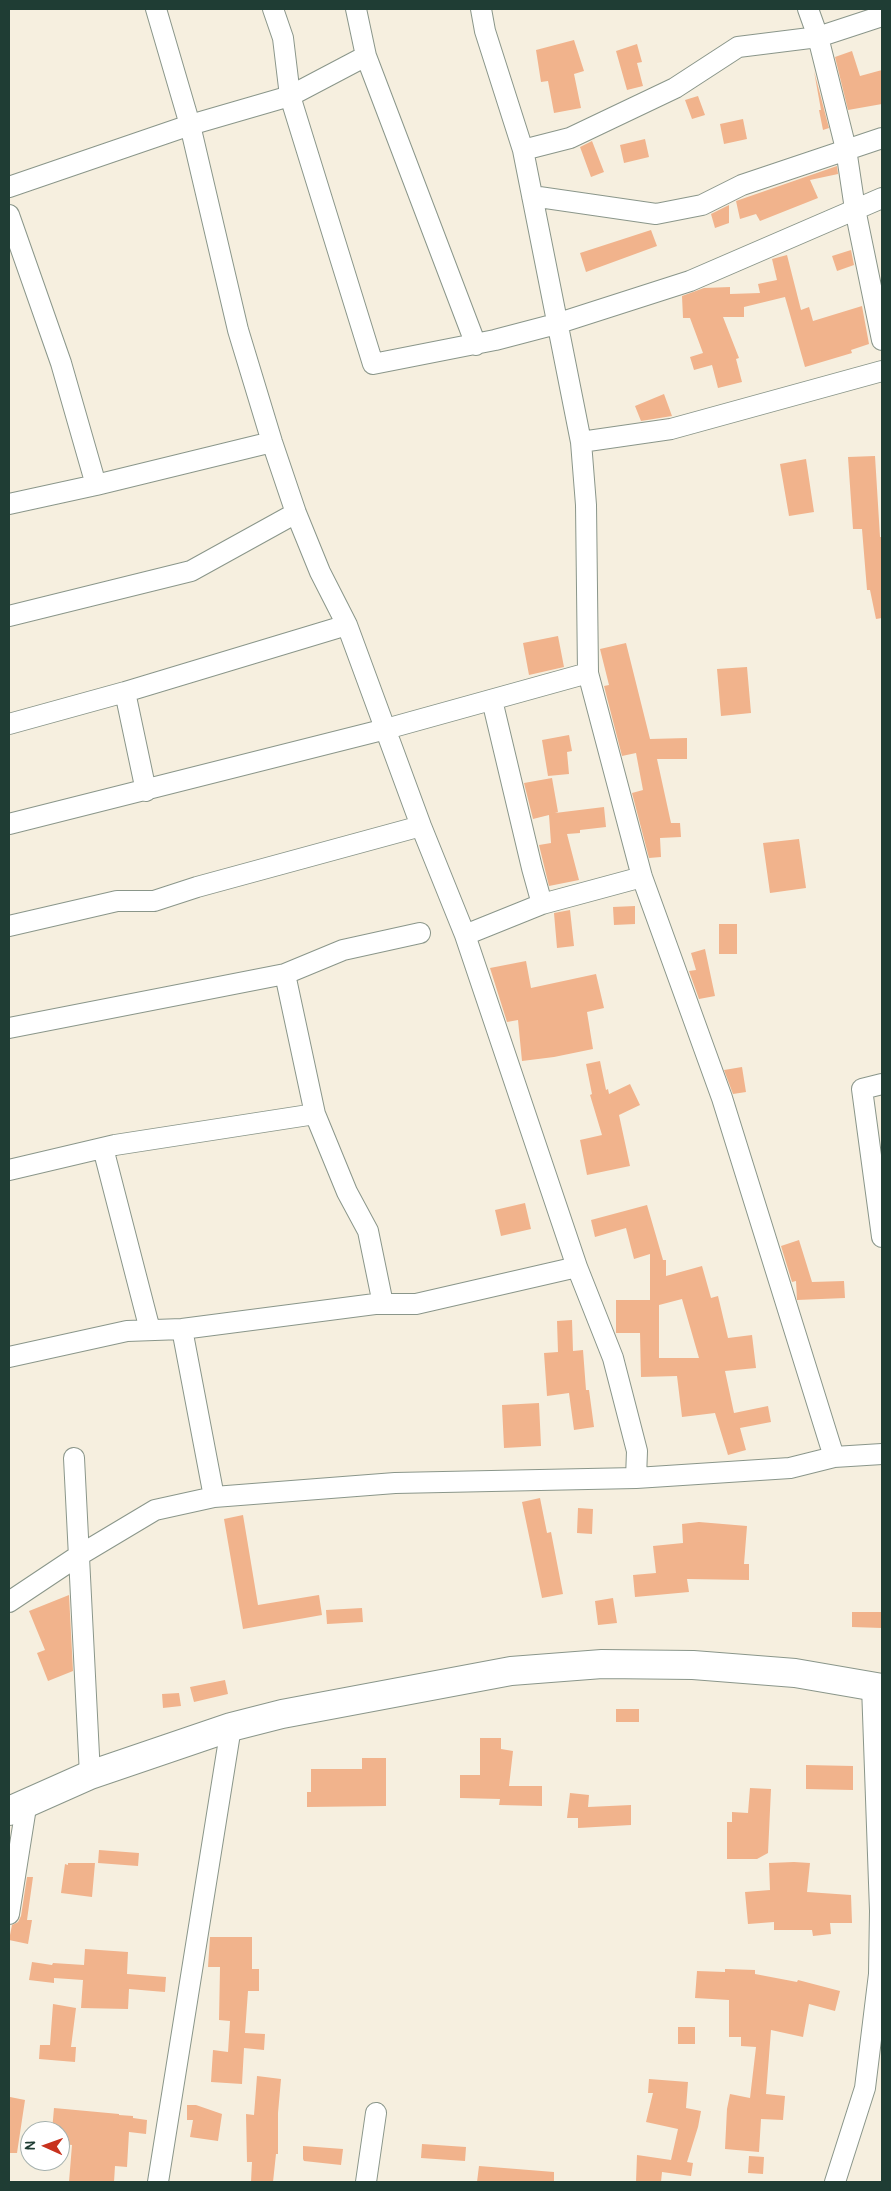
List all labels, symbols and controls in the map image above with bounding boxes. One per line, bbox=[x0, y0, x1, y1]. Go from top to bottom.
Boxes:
north arrow bbox=[20, 2121, 70, 2171]
text: N bbox=[22, 2140, 39, 2151]

